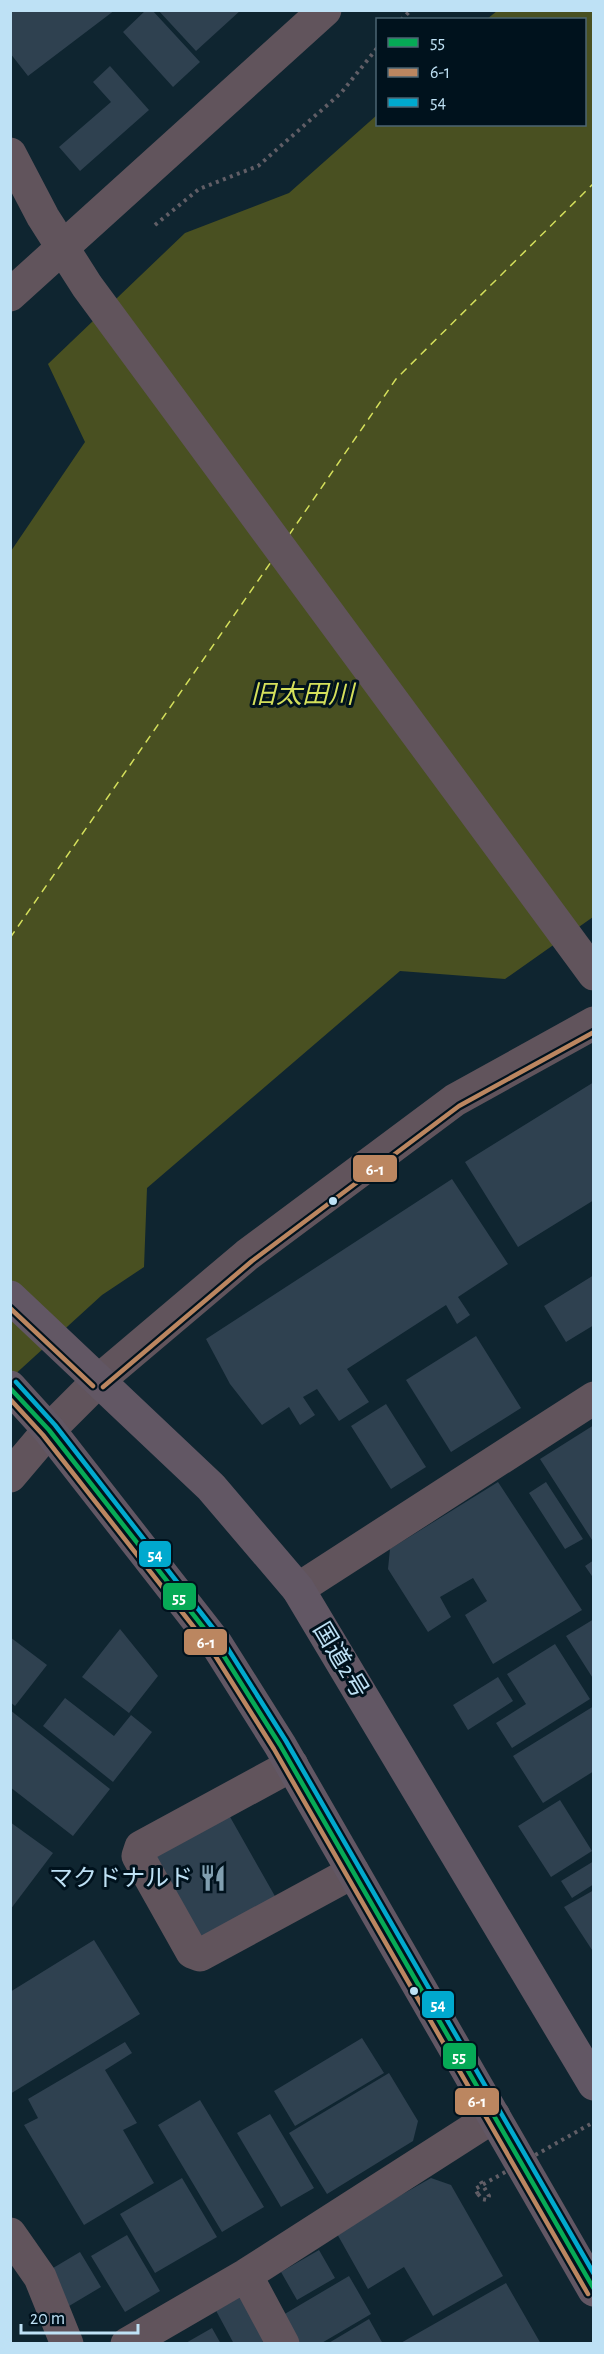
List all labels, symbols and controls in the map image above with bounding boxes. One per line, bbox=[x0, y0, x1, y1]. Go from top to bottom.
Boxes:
legend bbox=[376, 18, 586, 126]
text: 55 bbox=[430, 34, 445, 52]
text: 6-1 bbox=[430, 64, 450, 82]
text: 54 bbox=[430, 94, 447, 112]
water label: 旧太田川 bbox=[250, 681, 357, 708]
line badge: 6-1 bbox=[352, 1154, 398, 1183]
text: 6-1 bbox=[366, 1162, 384, 1178]
unlabelled marker bbox=[327, 1195, 339, 1207]
line badge: 54 bbox=[138, 1540, 172, 1568]
text: 54 bbox=[148, 1547, 162, 1563]
line badge: 55 bbox=[162, 1582, 197, 1611]
text: 55 bbox=[172, 1590, 186, 1606]
street label: 国道2号 bbox=[309, 1618, 373, 1702]
line badge: 6-1 bbox=[183, 1628, 228, 1656]
text: 6-1 bbox=[197, 1635, 215, 1651]
restaurant icon: マクドナルド bbox=[198, 1863, 228, 1893]
place label: マクドナルド bbox=[49, 1866, 193, 1891]
unlabelled marker bbox=[408, 1985, 420, 1997]
line badge: 54 bbox=[421, 1990, 455, 2019]
text: 54 bbox=[431, 1997, 445, 2013]
line badge: 55 bbox=[442, 2042, 477, 2070]
text: 55 bbox=[452, 2049, 466, 2065]
line badge: 6-1 bbox=[454, 2087, 500, 2116]
text: 6-1 bbox=[468, 2094, 486, 2110]
scale bar bbox=[21, 2297, 138, 2335]
text: 20 m bbox=[30, 2310, 65, 2328]

